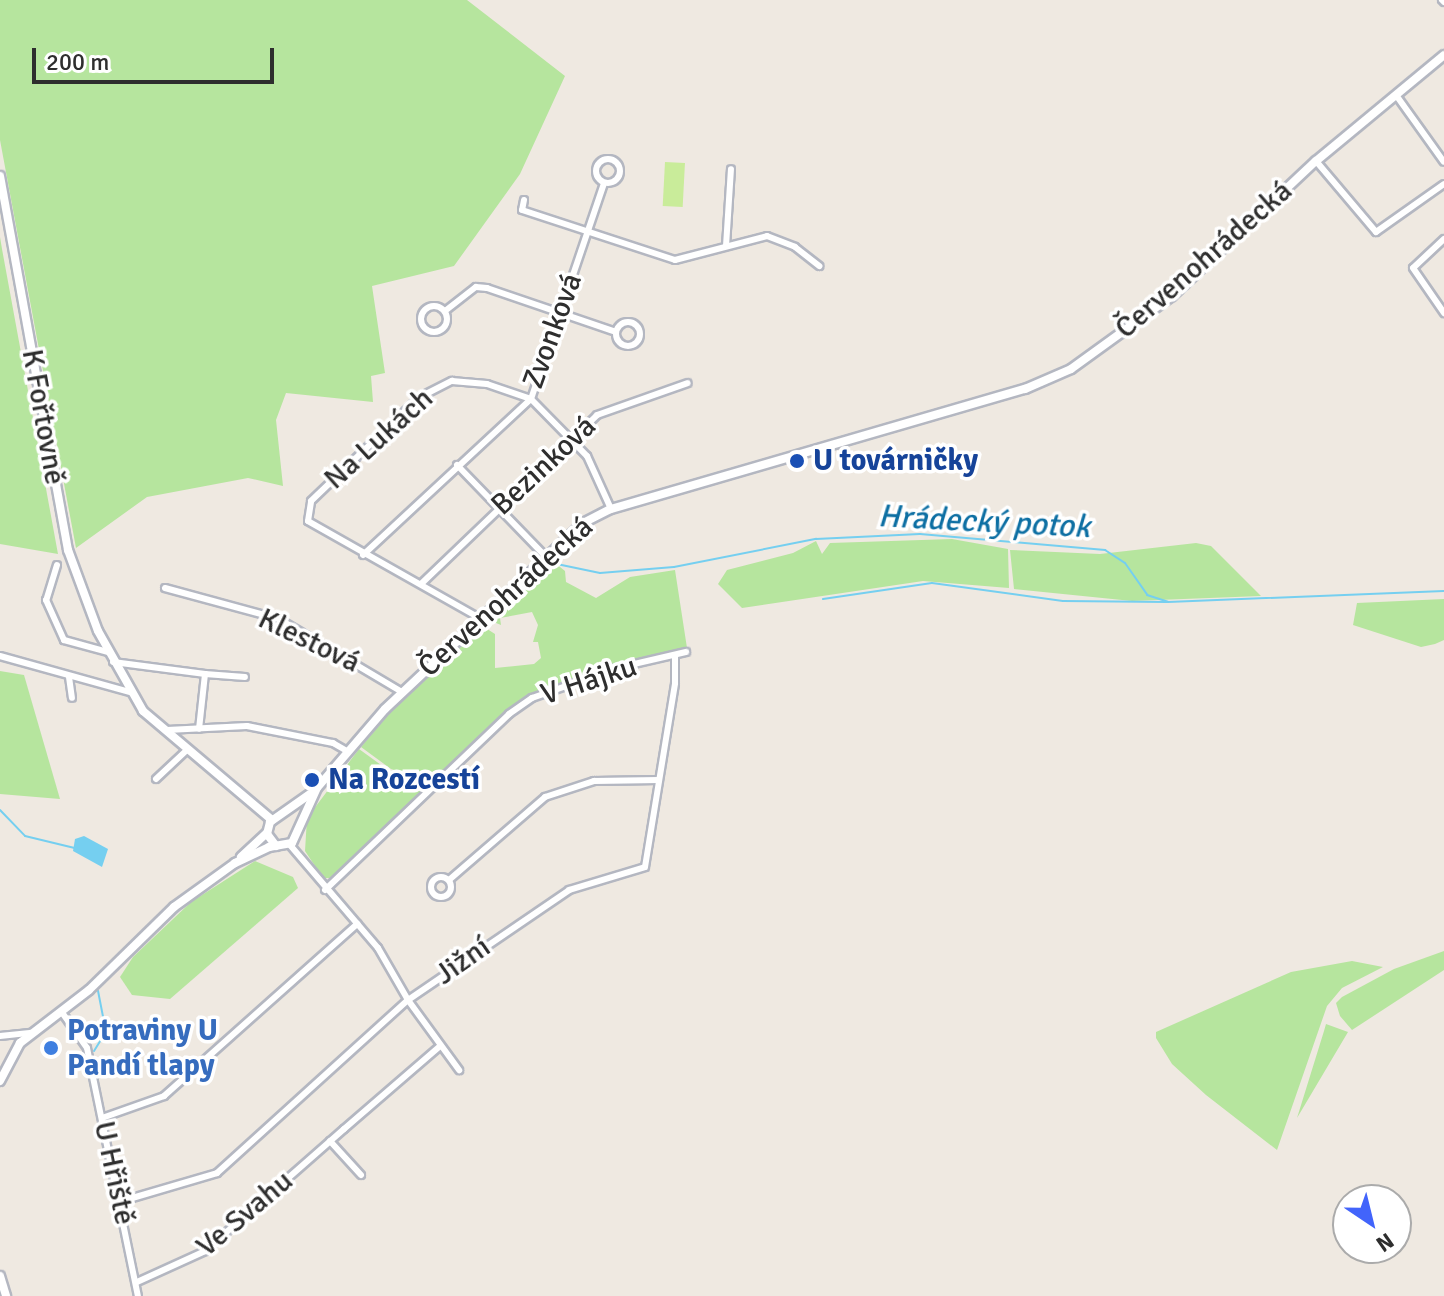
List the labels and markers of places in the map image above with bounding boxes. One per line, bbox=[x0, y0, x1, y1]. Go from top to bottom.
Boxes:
place label: U továrničky bbox=[813, 443, 978, 479]
marker: U továrničky bbox=[788, 452, 806, 470]
place label: Na Rozcestí bbox=[328, 762, 480, 798]
marker: Na Rozcestí bbox=[303, 771, 321, 789]
place label: Potraviny U Pandí tlapy bbox=[67, 1013, 218, 1084]
marker: Potraviny U Pandí tlapy bbox=[42, 1039, 60, 1057]

